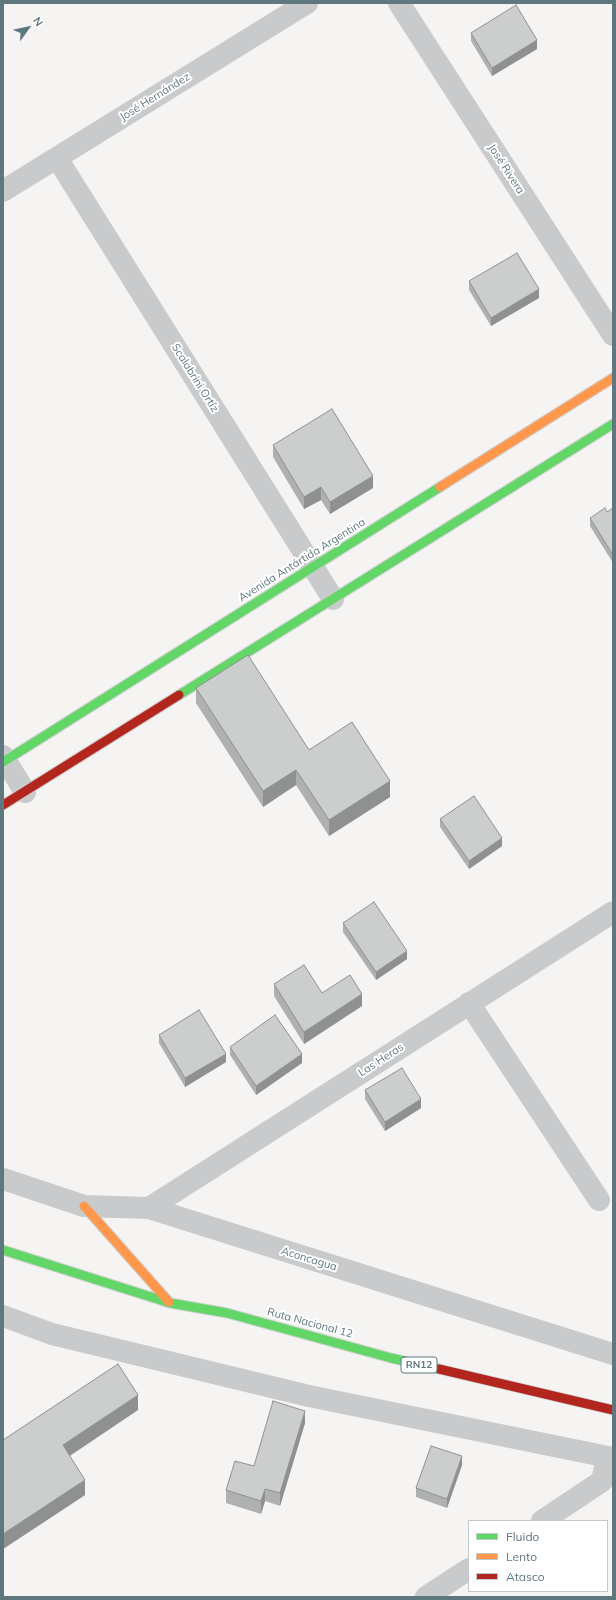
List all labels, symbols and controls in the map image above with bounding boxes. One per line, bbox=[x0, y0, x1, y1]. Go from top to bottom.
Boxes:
north arrow bbox=[8, 8, 48, 48]
text: N bbox=[30, 14, 46, 29]
street label: José Hernández bbox=[117, 70, 193, 124]
street label: José Rivera bbox=[485, 142, 527, 196]
street label: Scalabrini Ortíz bbox=[169, 341, 221, 415]
street label: Avenida Antártida Argentina bbox=[236, 515, 368, 605]
street label: Las Heras bbox=[356, 1040, 406, 1080]
street label: Aconcagua bbox=[279, 1244, 339, 1274]
street label: Ruta Nacional 12 bbox=[266, 1305, 354, 1341]
road number: RN12 bbox=[401, 1357, 437, 1373]
legend bbox=[468, 1520, 608, 1592]
text: Fluido bbox=[506, 1529, 539, 1544]
text: Lento bbox=[506, 1549, 537, 1564]
text: Atasco bbox=[506, 1569, 545, 1584]

